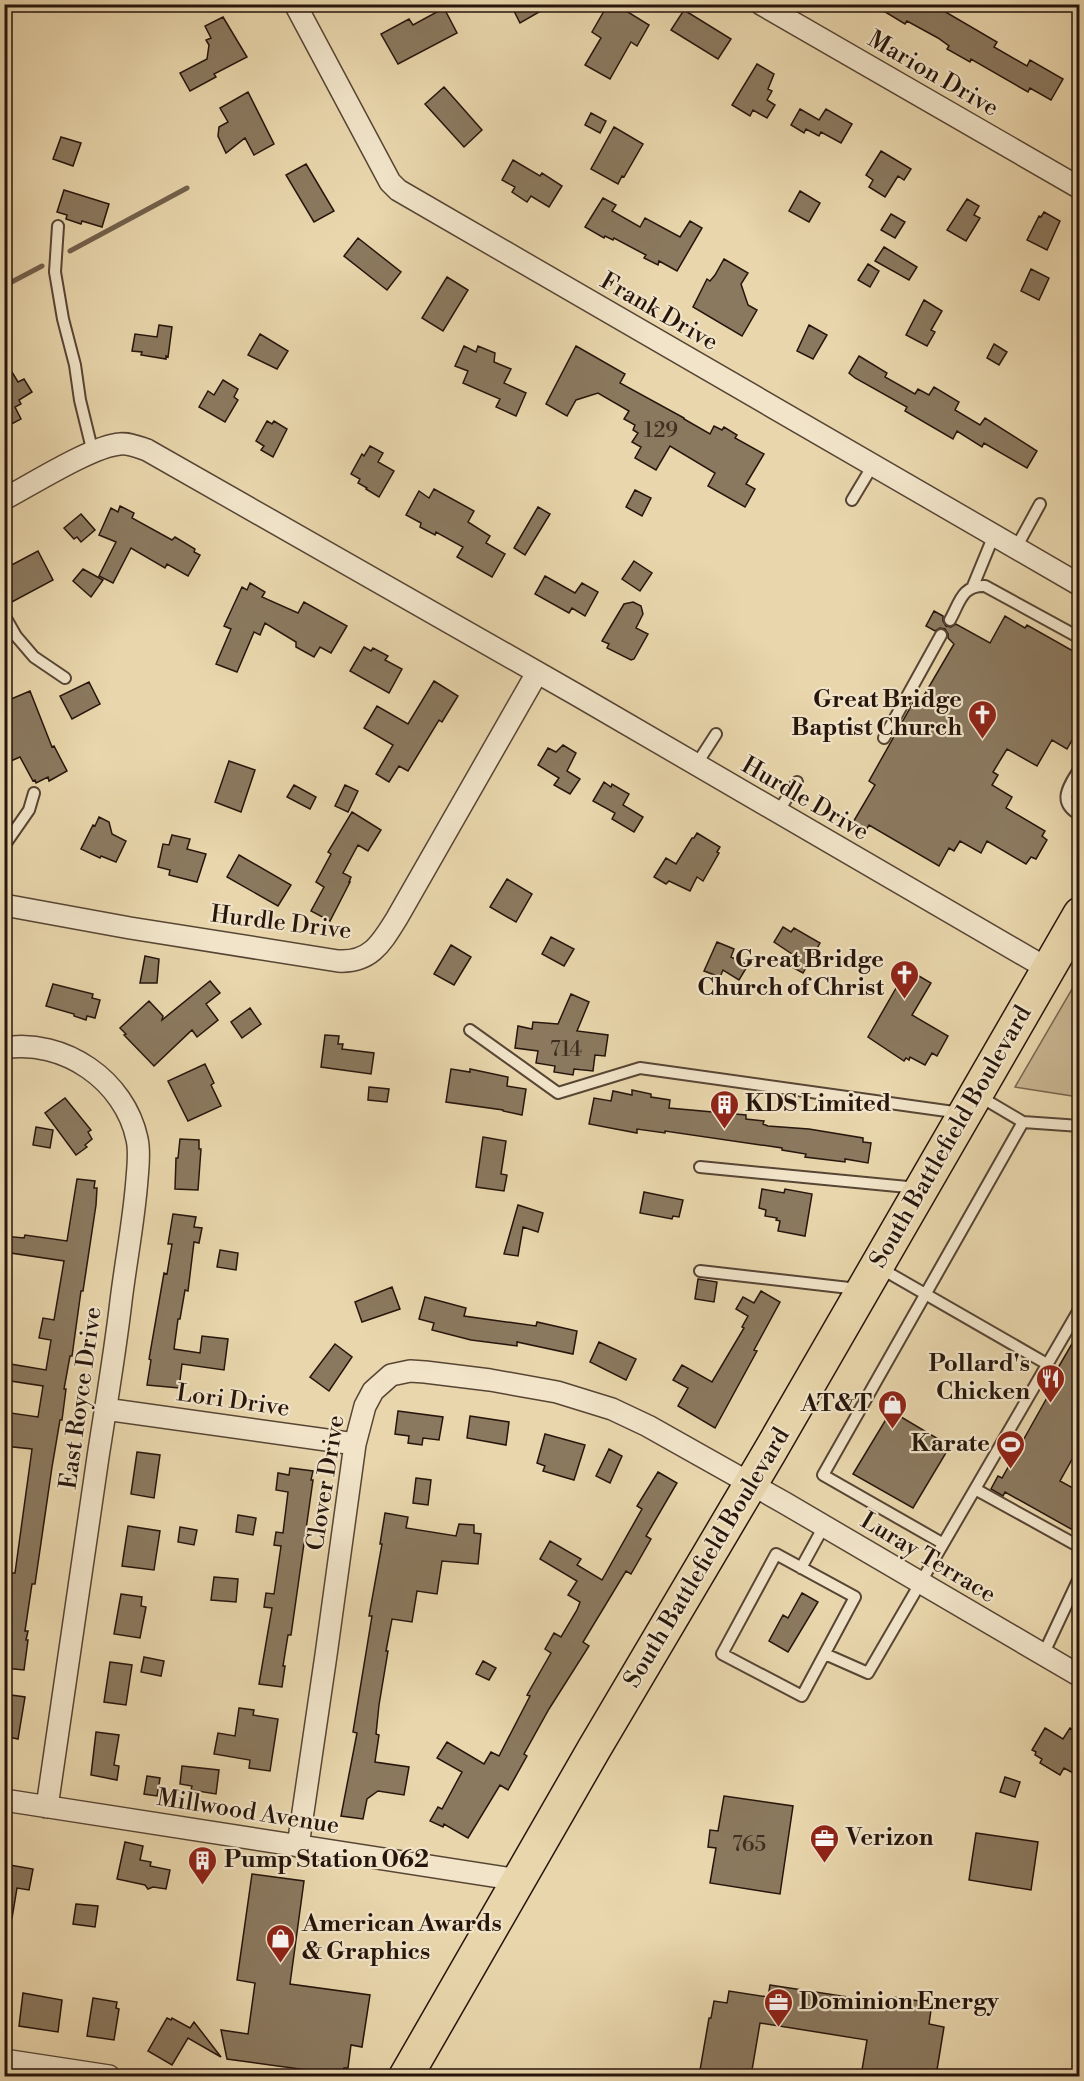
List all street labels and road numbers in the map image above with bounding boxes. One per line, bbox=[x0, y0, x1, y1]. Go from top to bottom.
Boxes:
street label: Marion Drive bbox=[862, 25, 1004, 123]
street label: Frank Drive bbox=[595, 266, 723, 358]
street label: Hurdle Drive bbox=[736, 751, 874, 847]
street label: Hurdle Drive bbox=[209, 899, 353, 947]
street label: South Battlefield Boulevard bbox=[864, 1000, 1039, 1274]
street label: East Royce Drive bbox=[53, 1305, 109, 1491]
street label: Lori Drive bbox=[174, 1378, 292, 1424]
street label: Clover Drive bbox=[300, 1413, 352, 1553]
street label: South Battlefield Boulevard bbox=[617, 1422, 797, 1693]
street label: Luray Terrace bbox=[855, 1506, 1001, 1610]
street label: Millwood Avenue bbox=[155, 1783, 341, 1841]

